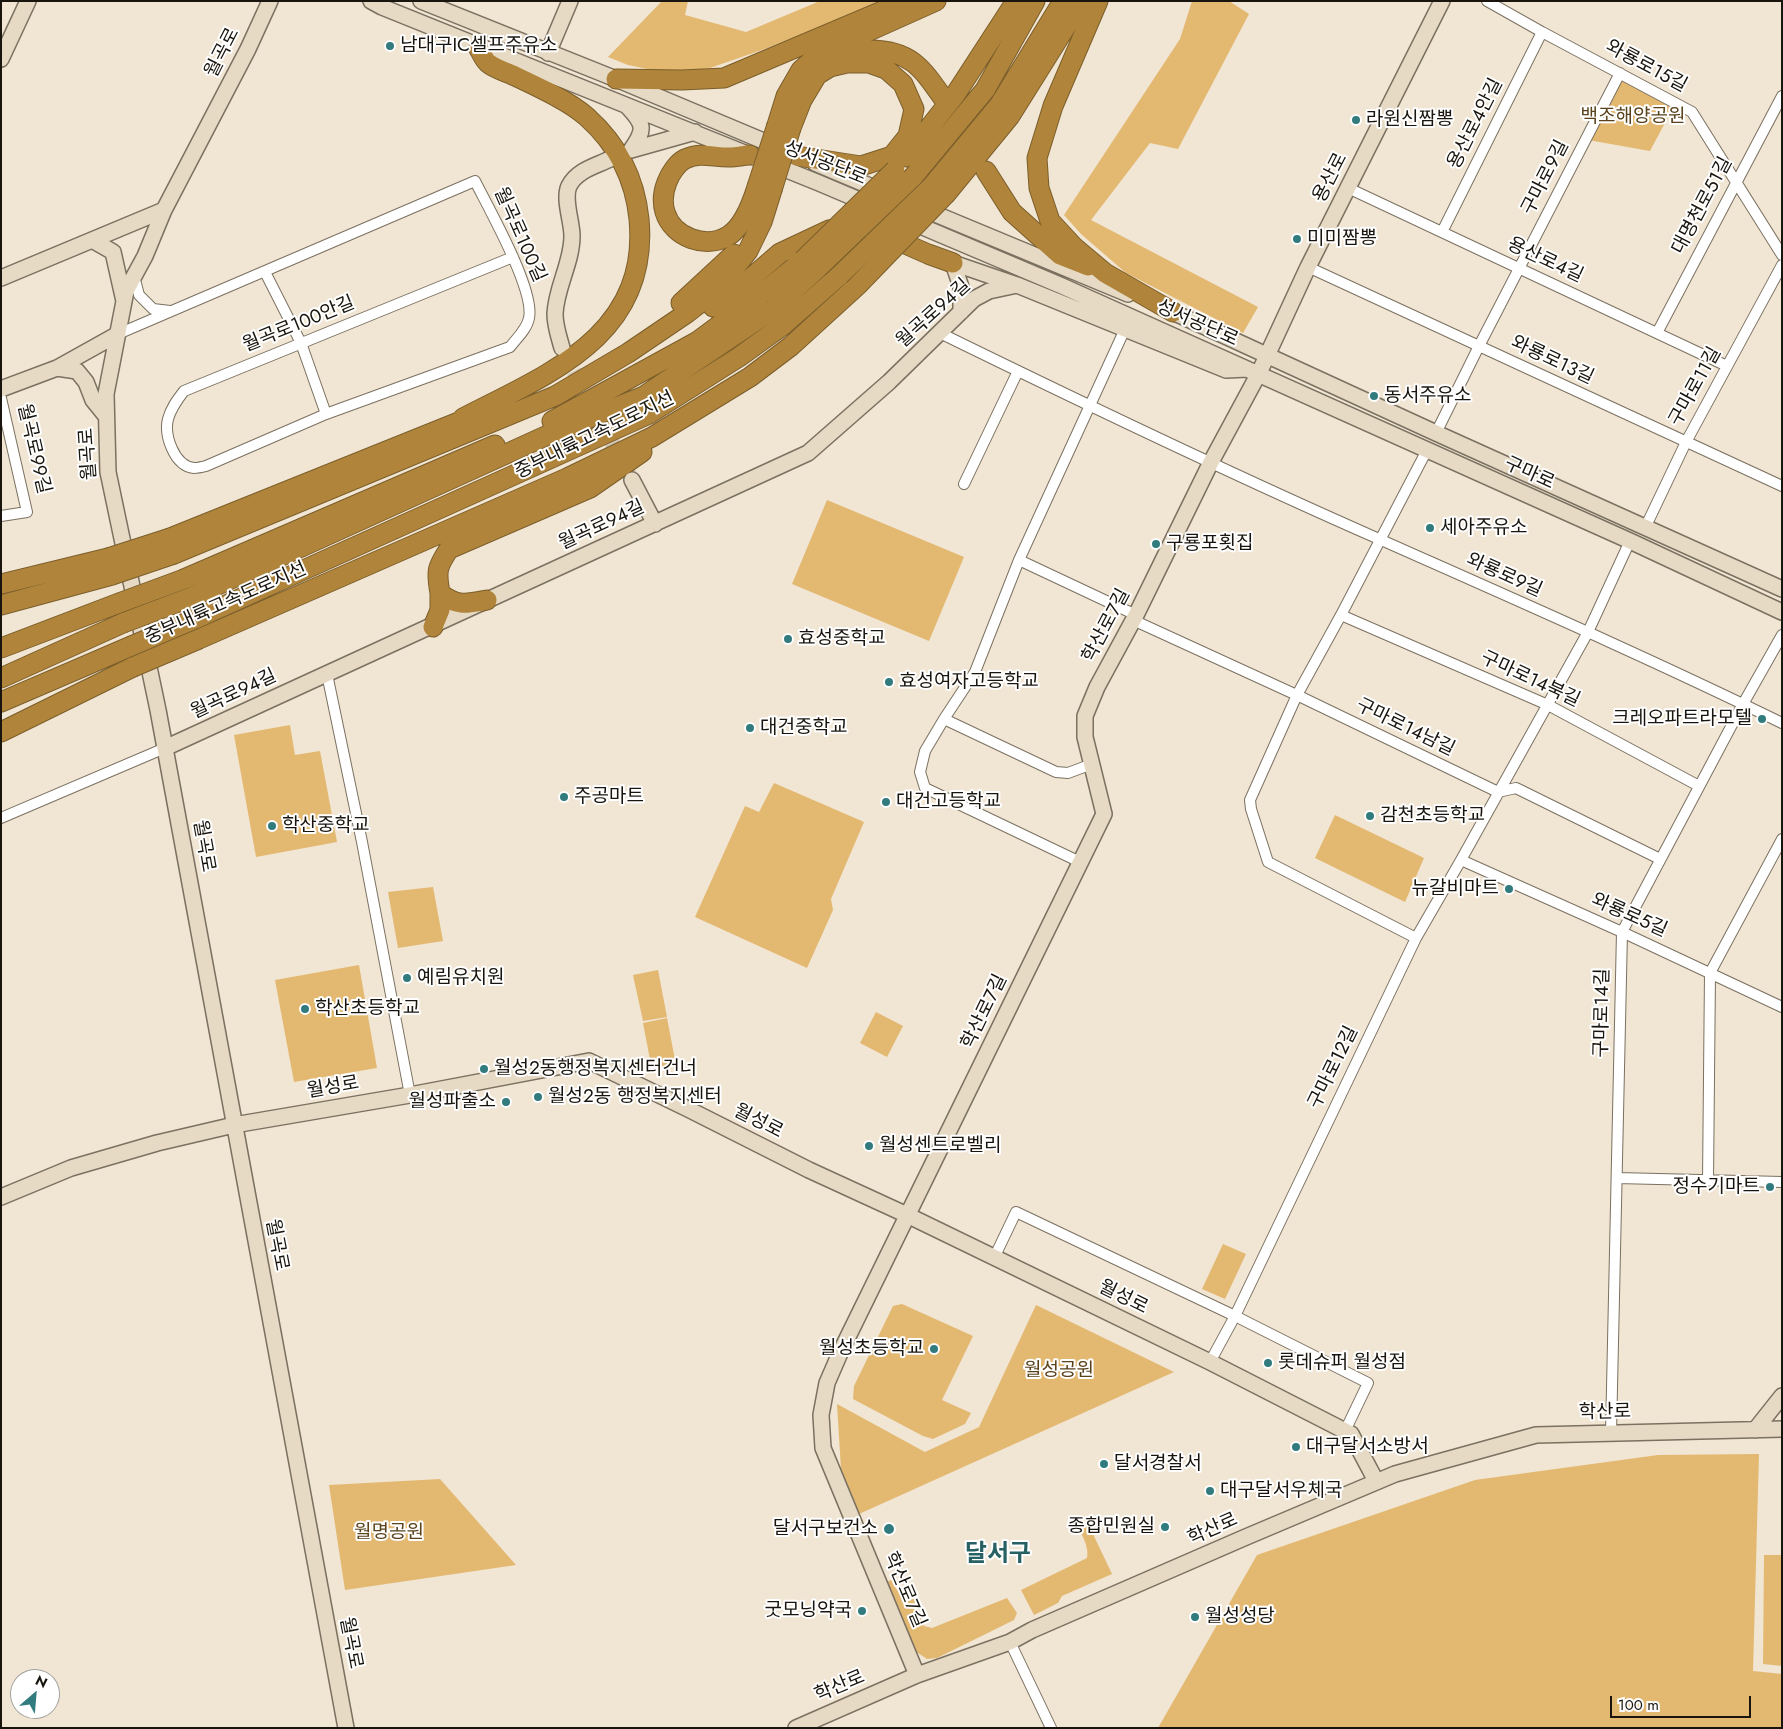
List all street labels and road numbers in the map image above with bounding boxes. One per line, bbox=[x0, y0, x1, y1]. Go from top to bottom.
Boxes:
street label: 월곡로 bbox=[201, 24, 245, 82]
street label: 와룡로15길 bbox=[1601, 36, 1691, 98]
street label: 용산로4안길 bbox=[1443, 75, 1509, 173]
street label: 성서공단로 bbox=[780, 137, 870, 191]
street label: 구마로9길 bbox=[1517, 137, 1575, 219]
street label: 용산로 bbox=[1309, 149, 1353, 207]
street label: 대명천로51길 bbox=[1668, 154, 1738, 258]
street label: 월곡로100길 bbox=[488, 184, 550, 286]
street label: 용산로4길 bbox=[1503, 234, 1587, 288]
street label: 월곡로94길 bbox=[892, 275, 976, 353]
street label: 월곡로100안길 bbox=[240, 292, 358, 358]
street label: 성서공단로 bbox=[1152, 296, 1242, 352]
street label: 와룡로13길 bbox=[1507, 332, 1597, 390]
street label: 구마로11길 bbox=[1665, 343, 1727, 431]
street label: 중부내륙고속도로지선 bbox=[511, 387, 679, 485]
street label: 월곡로99길 bbox=[12, 402, 54, 496]
street label: 월곡로 bbox=[76, 427, 102, 481]
street label: 구마로 bbox=[1500, 453, 1558, 495]
street label: 월곡로94길 bbox=[556, 496, 648, 556]
street label: 와룡로9길 bbox=[1462, 549, 1546, 603]
street label: 중부내륙고속도로지선 bbox=[142, 558, 310, 650]
street label: 학산로7길 bbox=[1078, 585, 1136, 667]
street label: 구마로14북길 bbox=[1477, 647, 1583, 713]
street label: 월곡로94길 bbox=[188, 665, 280, 725]
street label: 구마로14남길 bbox=[1352, 694, 1458, 762]
street label: 월곡로 bbox=[187, 818, 219, 874]
street label: 와룡로5길 bbox=[1588, 889, 1670, 943]
street label: 구마로14길 bbox=[1591, 968, 1615, 1058]
street label: 학산로7길 bbox=[957, 971, 1013, 1053]
street label: 구마로12길 bbox=[1304, 1023, 1364, 1113]
street label: 월성로 bbox=[305, 1072, 361, 1104]
street label: 월성로 bbox=[729, 1100, 787, 1144]
street label: 월곡로 bbox=[260, 1217, 292, 1273]
street label: 월성로 bbox=[1094, 1276, 1152, 1320]
street label: 학산로 bbox=[1579, 1401, 1631, 1425]
street label: 학산로 bbox=[1184, 1509, 1242, 1551]
street label: 학산로7길 bbox=[878, 1549, 930, 1631]
street label: 월곡로 bbox=[334, 1615, 366, 1671]
street label: 학산로 bbox=[811, 1666, 869, 1708]

